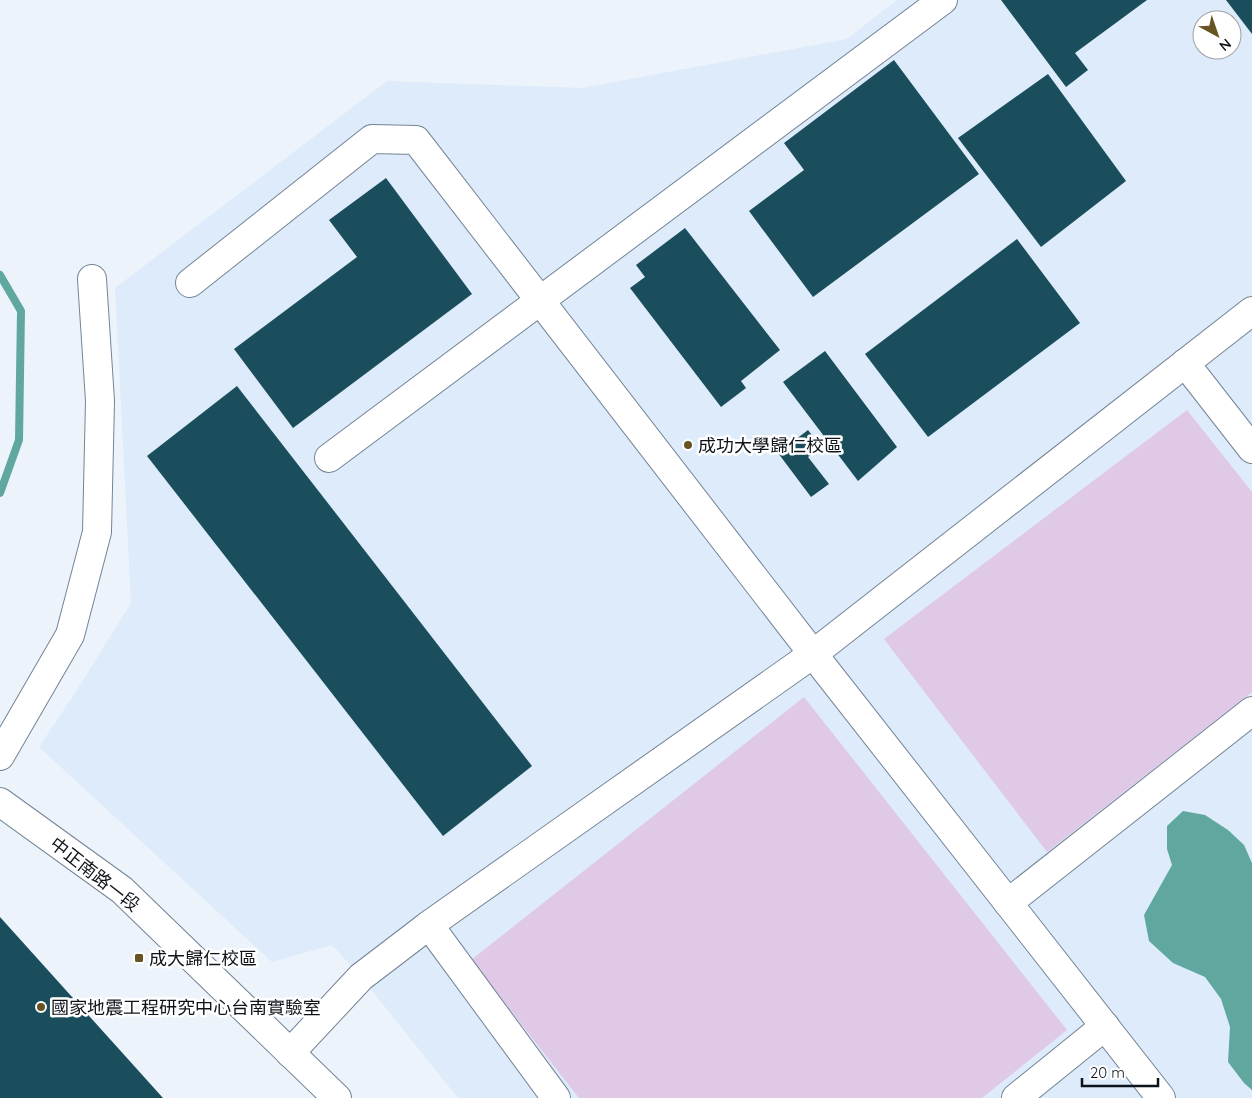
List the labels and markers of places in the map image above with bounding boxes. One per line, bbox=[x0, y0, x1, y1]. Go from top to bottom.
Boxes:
place label: 成功大學歸仁校區 bbox=[698, 434, 842, 457]
marker: 成功大學歸仁校區 bbox=[682, 439, 694, 451]
place label: 成大歸仁校區 bbox=[149, 947, 257, 970]
marker: 成大歸仁校區 bbox=[133, 952, 145, 964]
place label: 國家地震工程研究中心台南實驗室 bbox=[51, 996, 321, 1019]
marker: 國家地震工程研究中心台南實驗室 bbox=[35, 1001, 47, 1013]

